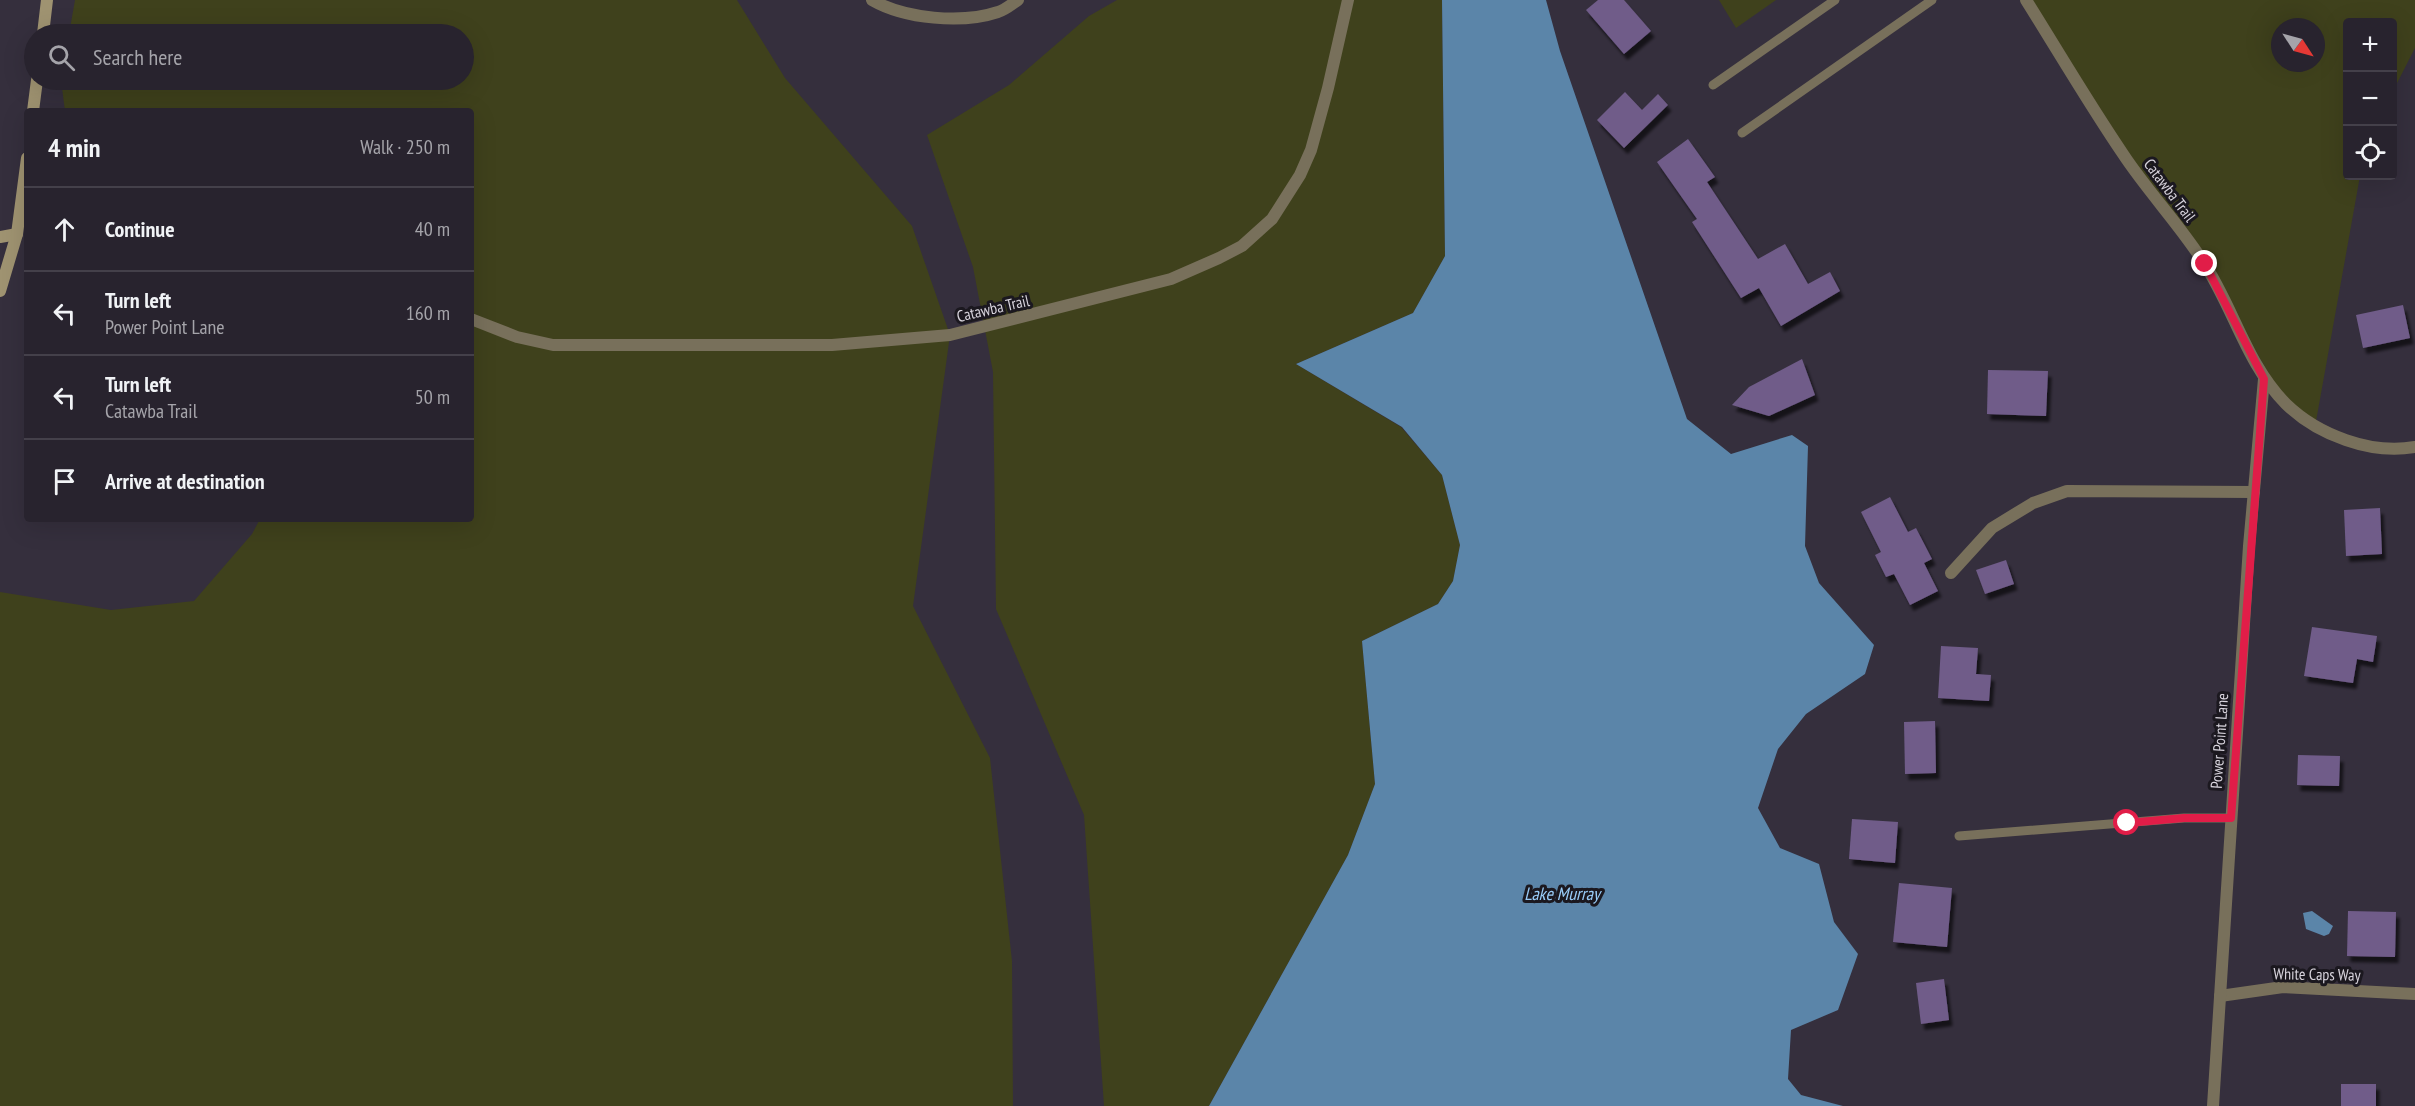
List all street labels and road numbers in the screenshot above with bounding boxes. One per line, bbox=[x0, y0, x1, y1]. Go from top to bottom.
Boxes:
street label: Catawba Trail bbox=[2140, 154, 2200, 226]
street label: Catawba Trail bbox=[955, 290, 1031, 326]
street label: Power Point Lane bbox=[2206, 693, 2232, 789]
street label: White Caps Way bbox=[2273, 963, 2361, 985]

